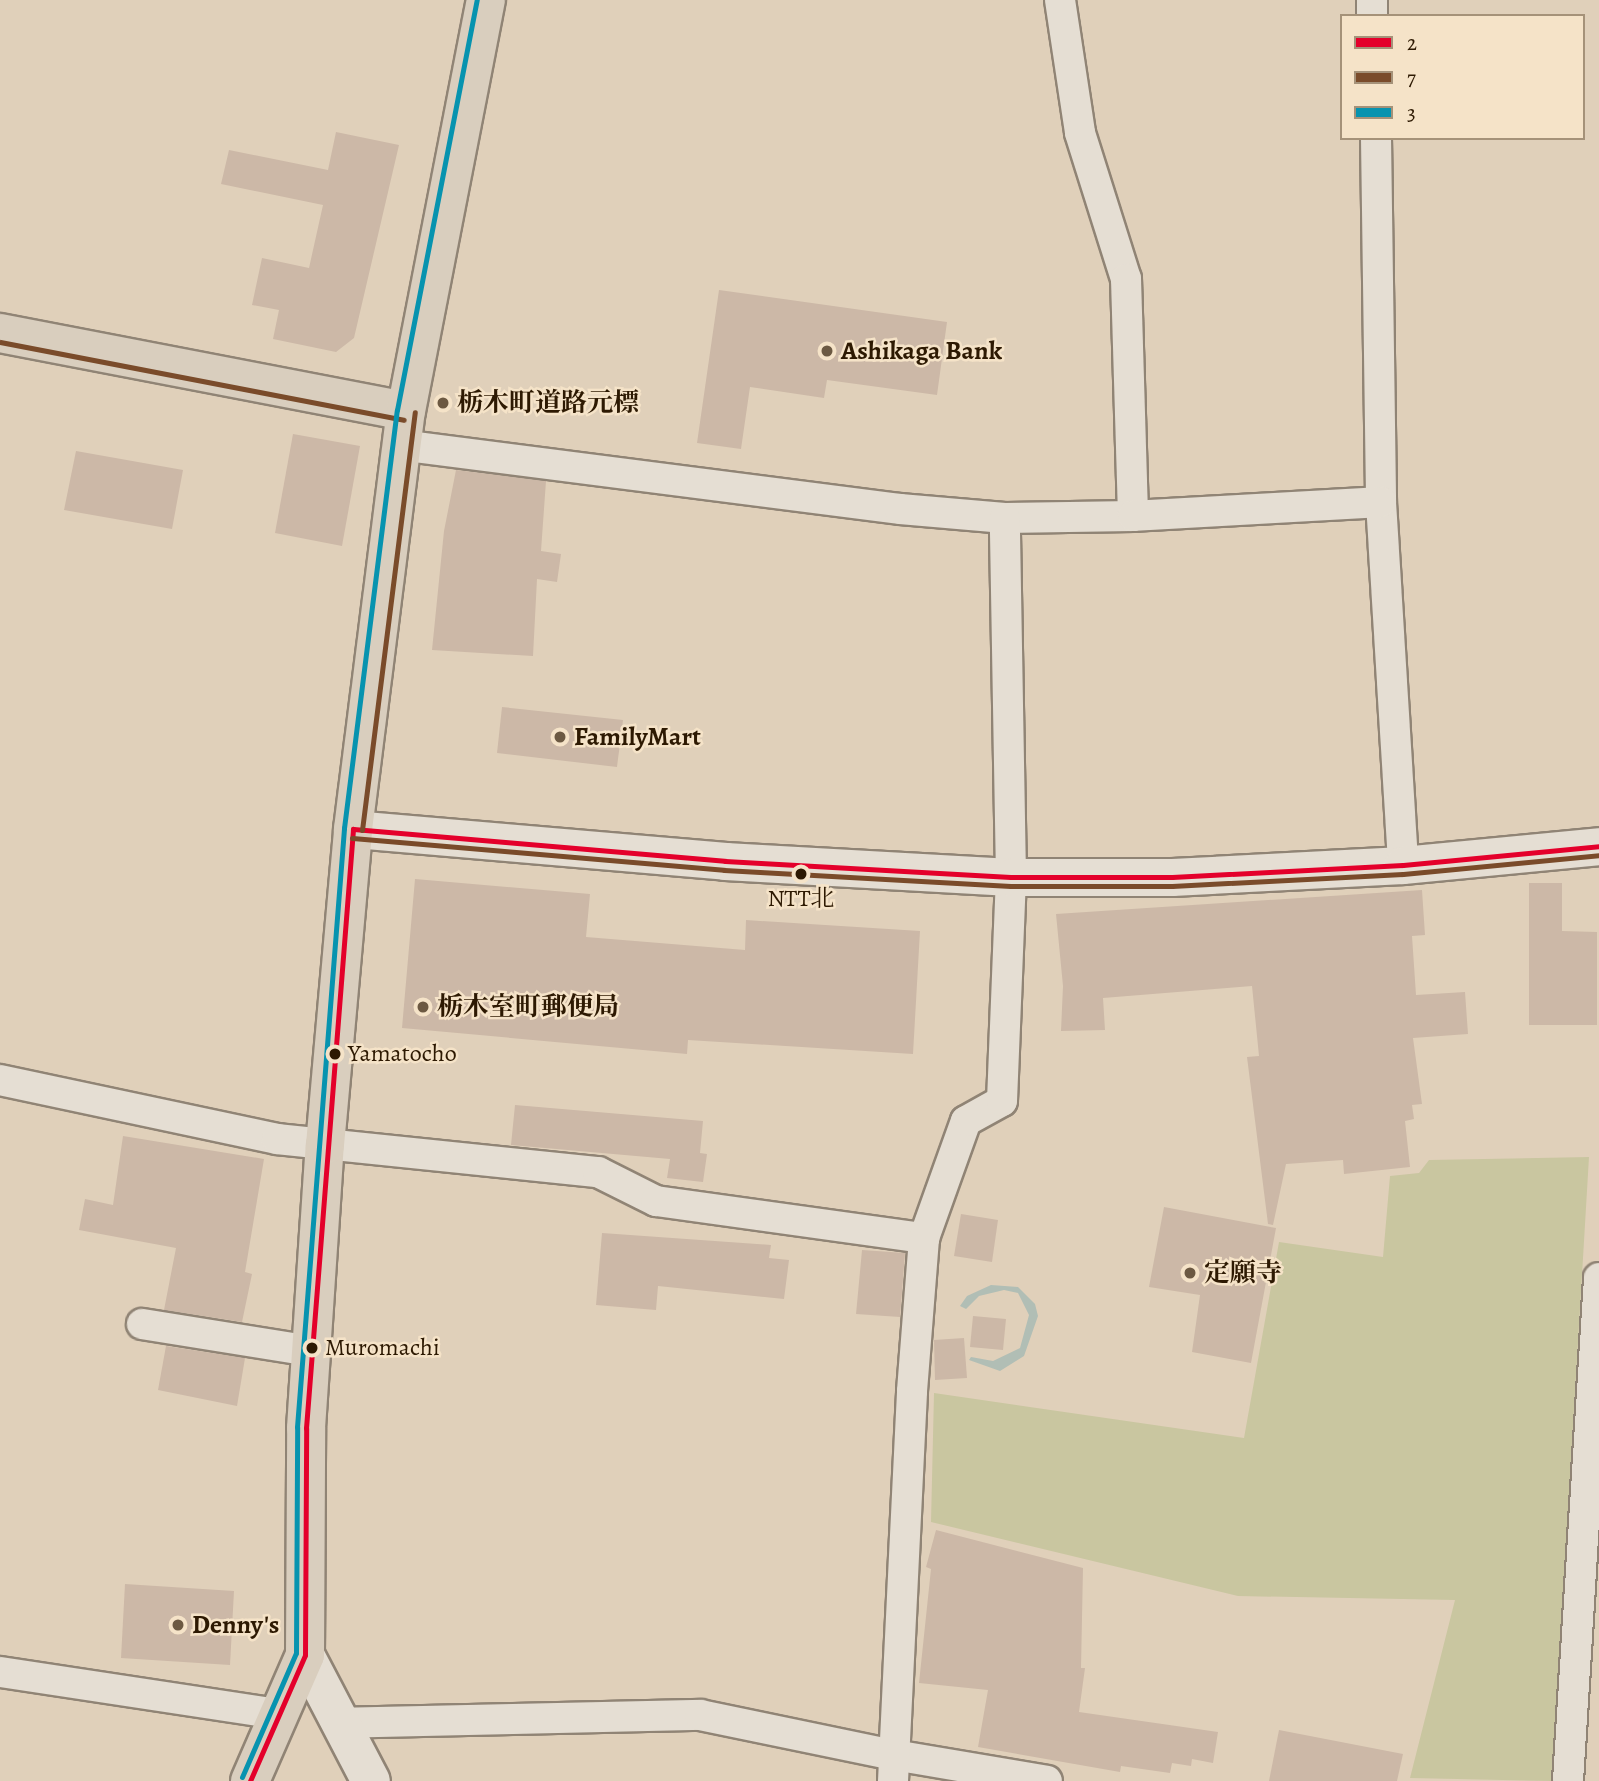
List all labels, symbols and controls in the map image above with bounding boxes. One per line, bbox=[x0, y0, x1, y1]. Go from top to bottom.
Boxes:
legend bbox=[1340, 14, 1585, 140]
text: 2 bbox=[1407, 29, 1417, 57]
text: 7 bbox=[1407, 64, 1416, 92]
text: 3 bbox=[1407, 99, 1416, 127]
place label: Ashikaga Bank bbox=[841, 335, 1002, 367]
marker: Ashikaga Bank bbox=[819, 343, 835, 359]
place label: 栃木町道路元標 bbox=[457, 387, 639, 419]
marker: 栃木町道路元標 bbox=[435, 395, 451, 411]
place label: FamilyMart bbox=[574, 721, 701, 753]
marker: FamilyMart bbox=[552, 729, 568, 745]
marker: NTT北 bbox=[794, 867, 808, 881]
place label: NTT北 bbox=[767, 885, 835, 913]
place label: 栃木室町郵便局 bbox=[437, 991, 619, 1023]
marker: 栃木室町郵便局 bbox=[415, 999, 431, 1015]
place label: Yamatocho bbox=[348, 1040, 457, 1068]
marker: Yamatocho bbox=[328, 1047, 342, 1061]
place label: 定願寺 bbox=[1204, 1257, 1282, 1289]
marker: 定願寺 bbox=[1182, 1265, 1198, 1281]
place label: Muromachi bbox=[325, 1334, 440, 1362]
marker: Muromachi bbox=[305, 1341, 319, 1355]
place label: Denny's bbox=[192, 1609, 279, 1641]
marker: Denny's bbox=[170, 1617, 186, 1633]

